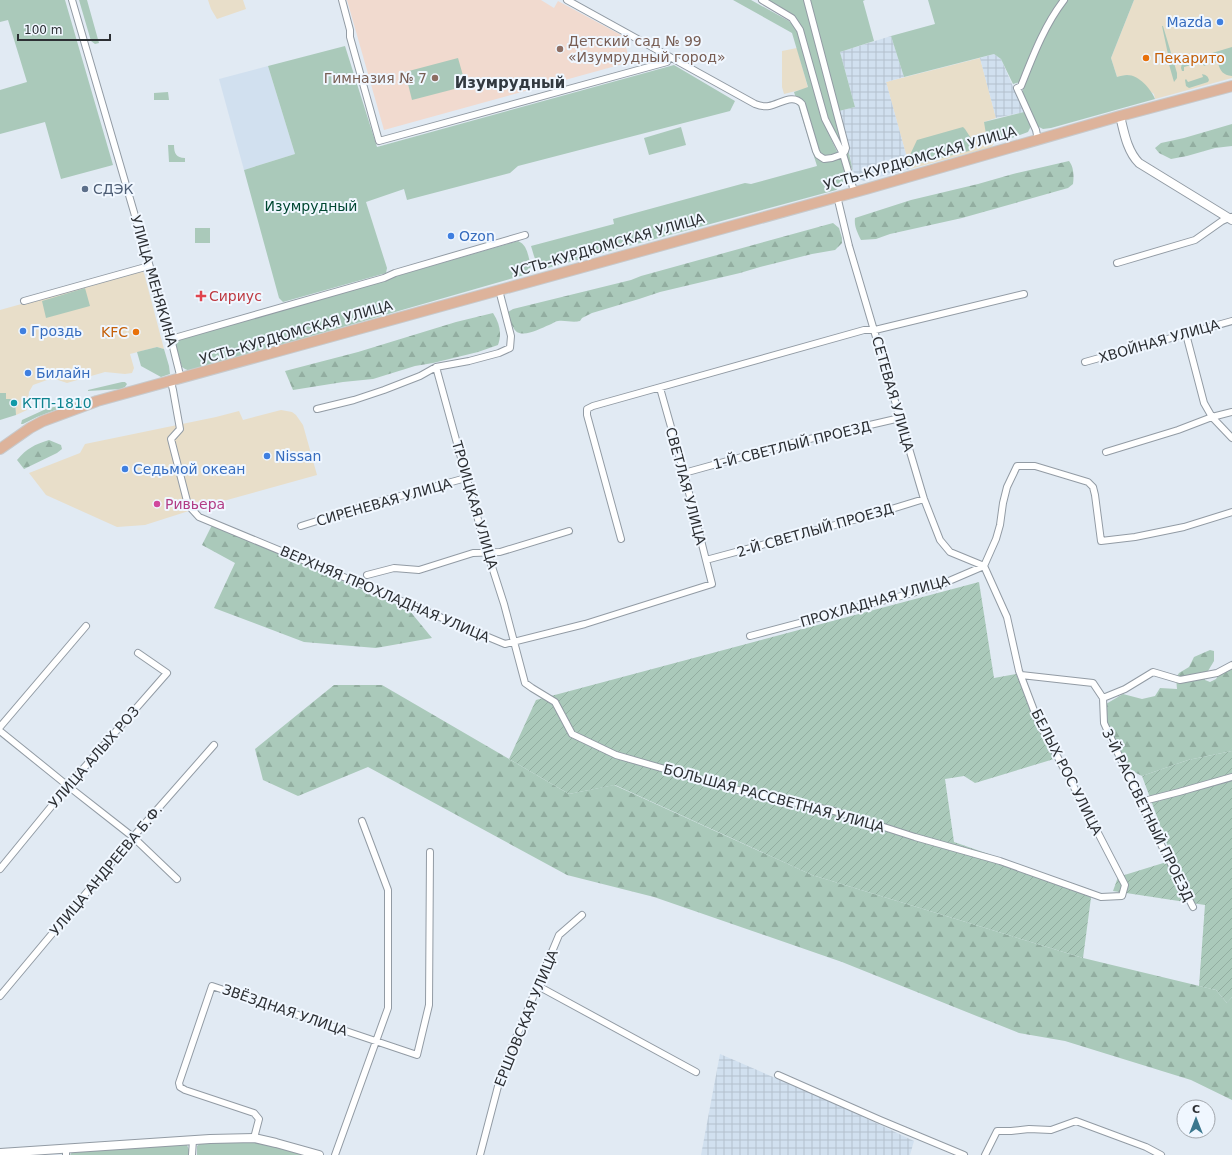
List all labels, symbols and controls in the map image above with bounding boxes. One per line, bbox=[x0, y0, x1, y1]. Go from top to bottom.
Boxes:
place label: Mazda bbox=[1167, 14, 1212, 30]
scale bar bbox=[18, 16, 110, 42]
marker: Mazda bbox=[1215, 17, 1225, 27]
text: 100 m bbox=[24, 23, 62, 37]
place label: Детский сад № 99 «Изумрудный город» bbox=[568, 33, 726, 65]
marker: Детский сад № 99 «Изумрудный город» bbox=[555, 44, 565, 54]
place label: Пекарито bbox=[1154, 50, 1225, 66]
marker: Пекарито bbox=[1141, 53, 1151, 63]
place label: Гимназия № 7 bbox=[324, 70, 427, 86]
marker: Гимназия № 7 bbox=[430, 73, 440, 83]
district label: Изумрудный bbox=[455, 74, 565, 92]
street label: УСТЬ-КУРДЮМСКАЯ УЛИЦА bbox=[822, 123, 1019, 193]
place label: СДЭК bbox=[93, 181, 133, 197]
marker: СДЭК bbox=[80, 184, 90, 194]
park label: Изумрудный bbox=[265, 198, 357, 214]
street label: УСТЬ-КУРДЮМСКАЯ УЛИЦА bbox=[510, 210, 707, 280]
street label: УЛИЦА МЕНЯКИНА bbox=[128, 213, 181, 349]
place label: Ozon bbox=[459, 228, 495, 244]
marker: Ozon bbox=[446, 231, 456, 241]
place label: Сириус bbox=[209, 288, 262, 304]
marker: Сириус bbox=[196, 291, 206, 301]
street label: УСТЬ-КУРДЮМСКАЯ УЛИЦА bbox=[198, 297, 395, 367]
street label: ХВОЙНАЯ УЛИЦА bbox=[1096, 315, 1222, 366]
place label: Гроздь bbox=[31, 323, 82, 339]
place label: KFC bbox=[101, 324, 128, 340]
marker: Гроздь bbox=[18, 326, 28, 336]
marker: KFC bbox=[131, 327, 141, 337]
street label: СЕТЕВАЯ УЛИЦА bbox=[869, 334, 917, 454]
place label: Билайн bbox=[36, 365, 90, 381]
marker: Билайн bbox=[23, 368, 33, 378]
place label: КТП-1810 bbox=[22, 395, 92, 411]
marker: КТП-1810 bbox=[9, 398, 19, 408]
street label: 1-Й СВЕТЛЫЙ ПРОЕЗД bbox=[711, 417, 873, 472]
street label: СВЕТЛАЯ УЛИЦА bbox=[663, 425, 709, 547]
street label: ТРОИЦКАЯ УЛИЦА bbox=[449, 438, 501, 572]
place label: Nissan bbox=[275, 448, 321, 464]
marker: Nissan bbox=[262, 451, 272, 461]
place label: Седьмой океан bbox=[133, 461, 245, 477]
marker: Седьмой океан bbox=[120, 464, 130, 474]
street label: СИРЕНЕВАЯ УЛИЦА bbox=[314, 475, 454, 529]
place label: Ривьера bbox=[165, 496, 225, 512]
marker: Ривьера bbox=[152, 499, 162, 509]
street label: 2-Й СВЕТЛЫЙ ПРОЕЗД bbox=[735, 499, 895, 560]
street label: ВЕРХНЯЯ ПРОХЛАДНАЯ УЛИЦА bbox=[278, 543, 492, 646]
street label: ПРОХЛАДНАЯ УЛИЦА bbox=[798, 572, 952, 630]
street label: УЛИЦА АЛЫХ РОЗ bbox=[46, 703, 142, 811]
street label: БЕЛЫХ РОС УЛИЦА bbox=[1028, 706, 1106, 838]
street label: 3-Й РАССВЕТНЫЙ ПРОЕЗД bbox=[1099, 726, 1198, 904]
street label: БОЛЬШАЯ РАССВЕТНАЯ УЛИЦА bbox=[662, 761, 887, 835]
street label: УЛИЦА АНДРЕЕВА Б.Ф. bbox=[47, 801, 165, 939]
street label: ЕРШОВСКАЯ УЛИЦА bbox=[491, 947, 561, 1089]
street label: ЗВЁЗДНАЯ УЛИЦА bbox=[220, 980, 351, 1039]
north arrow bbox=[1176, 1099, 1216, 1139]
text: С bbox=[1192, 1103, 1200, 1116]

